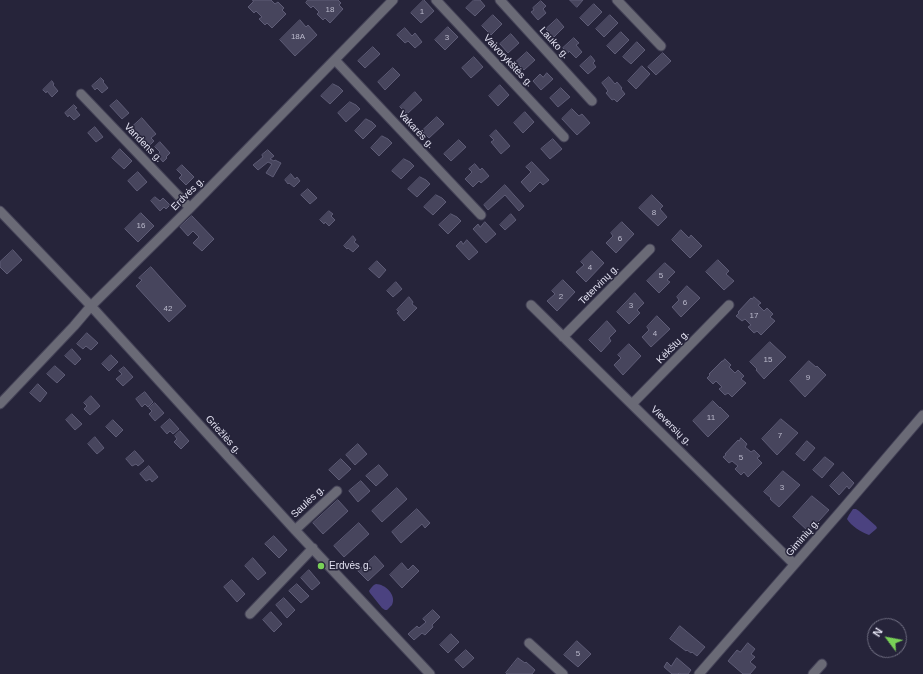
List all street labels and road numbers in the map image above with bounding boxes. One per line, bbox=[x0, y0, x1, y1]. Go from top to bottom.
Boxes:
street label: Lauko g. bbox=[537, 25, 571, 61]
street label: Vaivorykštės g. bbox=[481, 32, 535, 90]
street label: Vakarės g. bbox=[396, 109, 436, 151]
street label: Vandens g. bbox=[121, 121, 165, 165]
street label: Erdvės g. bbox=[169, 175, 207, 213]
street label: Tetervinų g. bbox=[576, 262, 622, 308]
street label: Kėkštų g. bbox=[654, 328, 692, 366]
street label: Vieversių g. bbox=[648, 404, 694, 448]
street label: Griežlės g. bbox=[203, 413, 243, 457]
street label: Saulės g. bbox=[289, 483, 327, 521]
street label: Giminių g. bbox=[784, 517, 822, 559]

